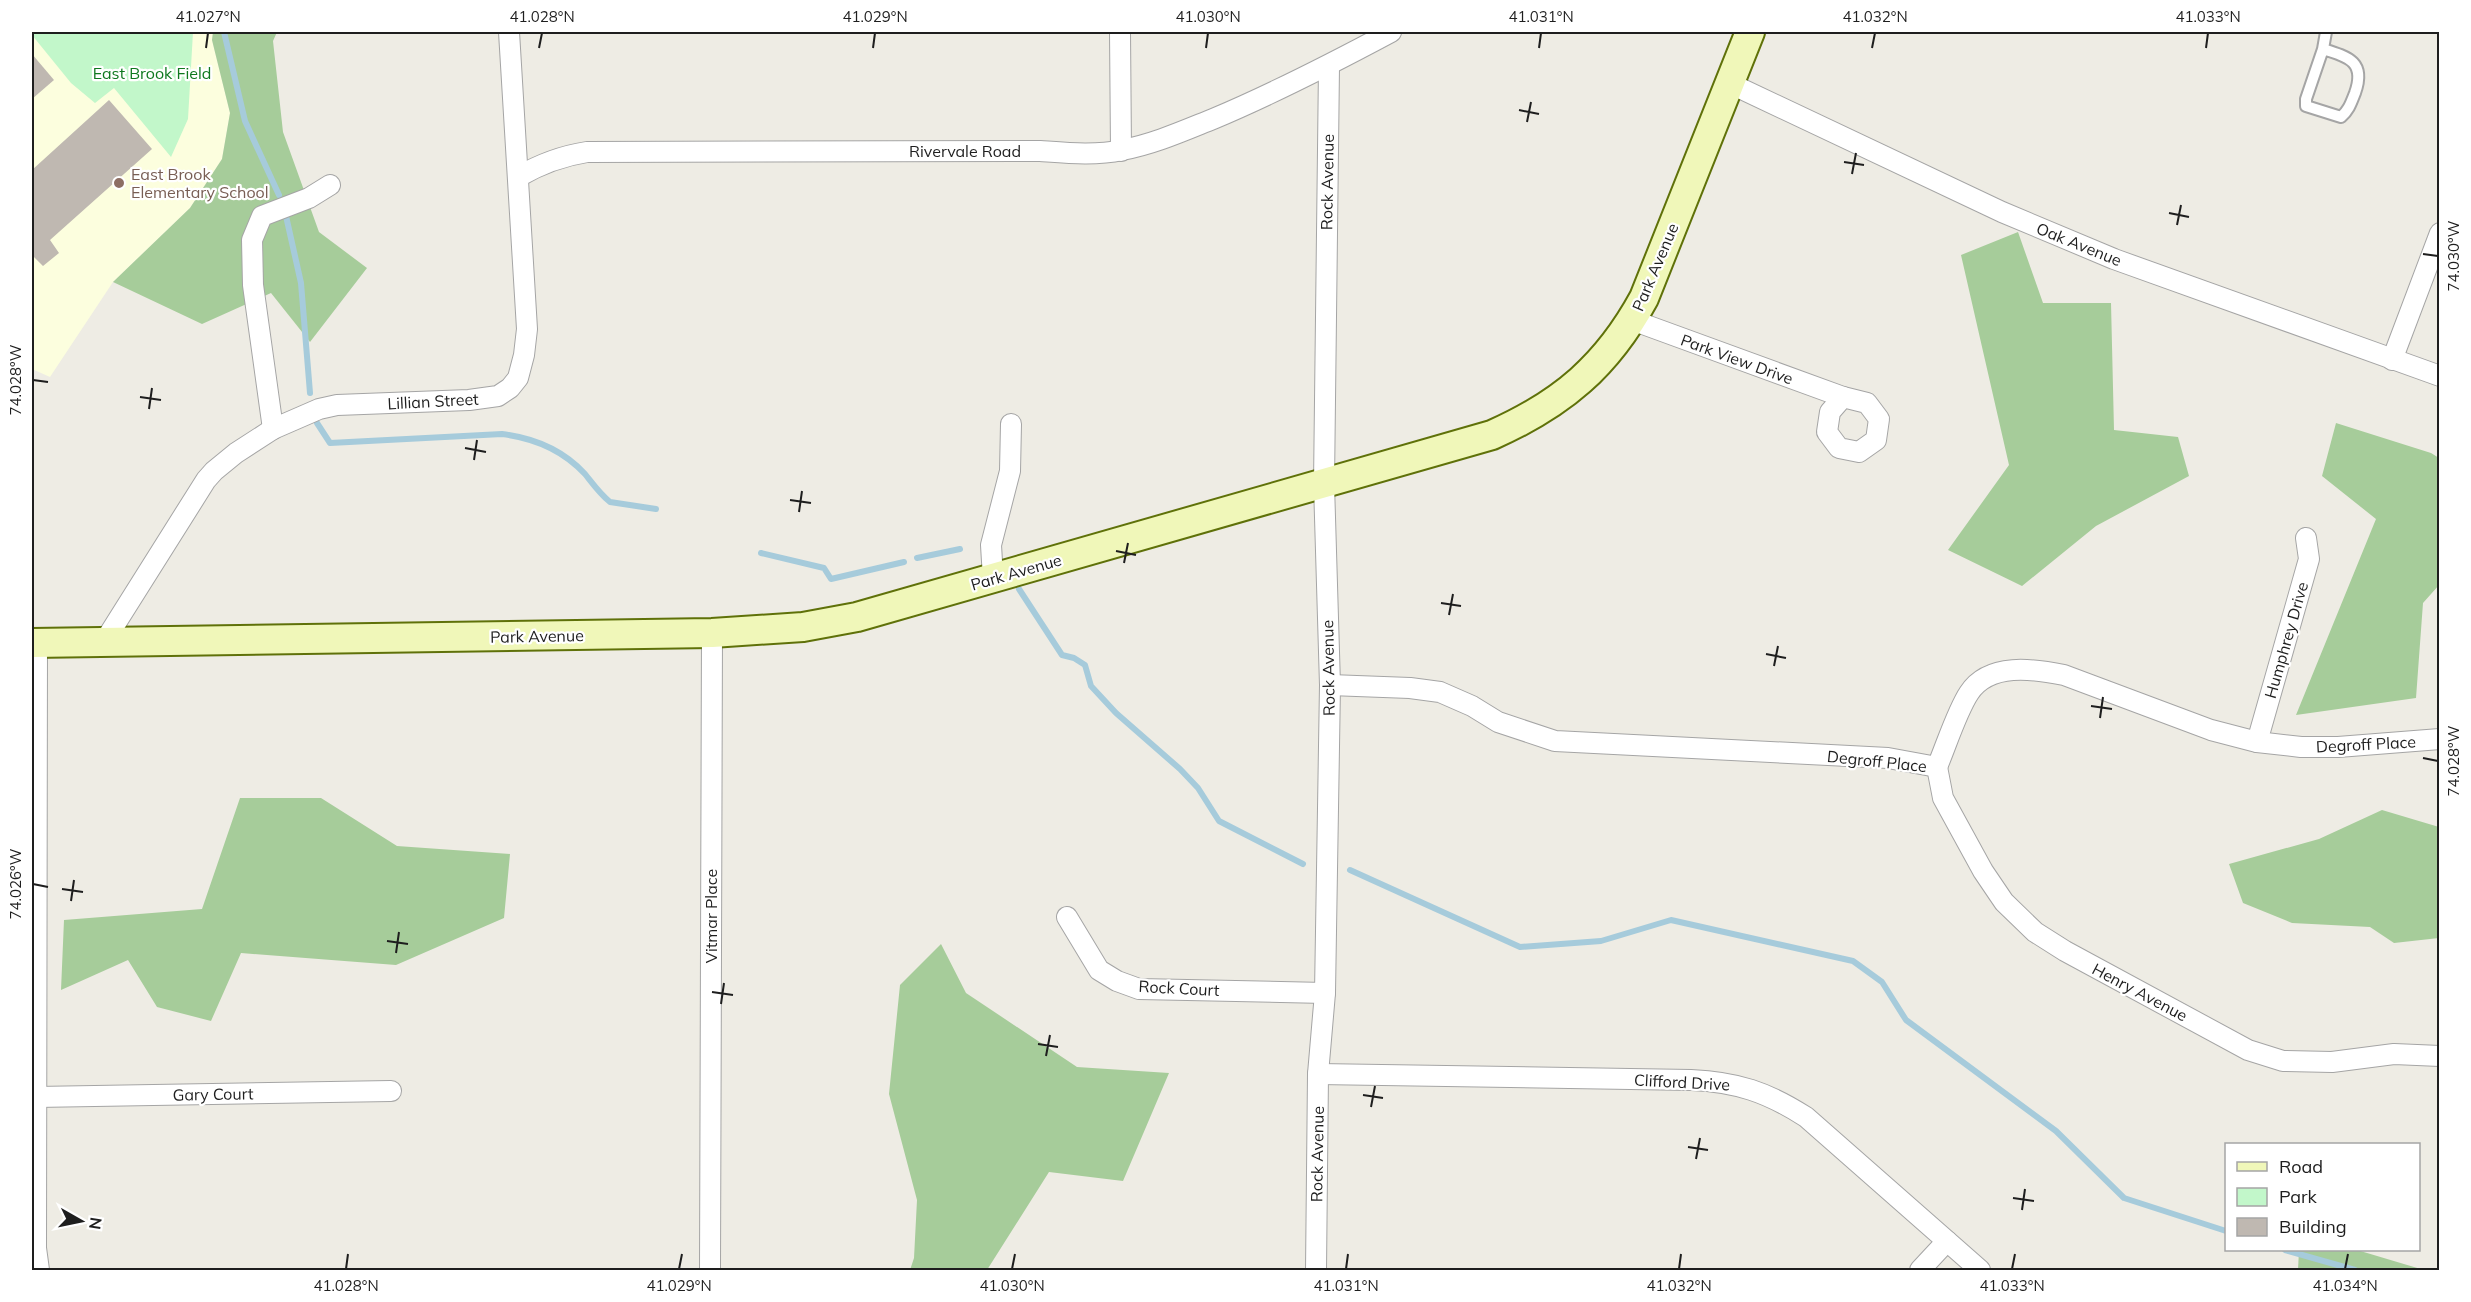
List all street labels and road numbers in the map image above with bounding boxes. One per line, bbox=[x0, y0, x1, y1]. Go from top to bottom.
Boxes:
street label: Rock Avenue bbox=[1316, 134, 1338, 230]
street label: Rivervale Road bbox=[909, 141, 1021, 161]
street label: Oak Avenue bbox=[2033, 218, 2125, 270]
street label: Park Avenue bbox=[1628, 220, 1682, 314]
street label: Park View Drive bbox=[1678, 329, 1796, 389]
street label: Lillian Street bbox=[387, 389, 480, 413]
street label: Park Avenue bbox=[968, 549, 1064, 595]
street label: Humphrey Drive bbox=[2260, 579, 2312, 701]
street label: Rock Avenue bbox=[1317, 620, 1339, 716]
street label: Park Avenue bbox=[490, 625, 584, 647]
street label: Degroff Place bbox=[2315, 731, 2417, 757]
street label: Degroff Place bbox=[1826, 746, 1928, 776]
street label: Vitmar Place bbox=[701, 869, 721, 963]
street label: Henry Avenue bbox=[2089, 959, 2191, 1025]
street label: Rock Court bbox=[1138, 976, 1220, 1000]
street label: Clifford Drive bbox=[1633, 1069, 1731, 1095]
street label: Gary Court bbox=[172, 1083, 254, 1105]
street label: Rock Avenue bbox=[1306, 1106, 1328, 1202]

